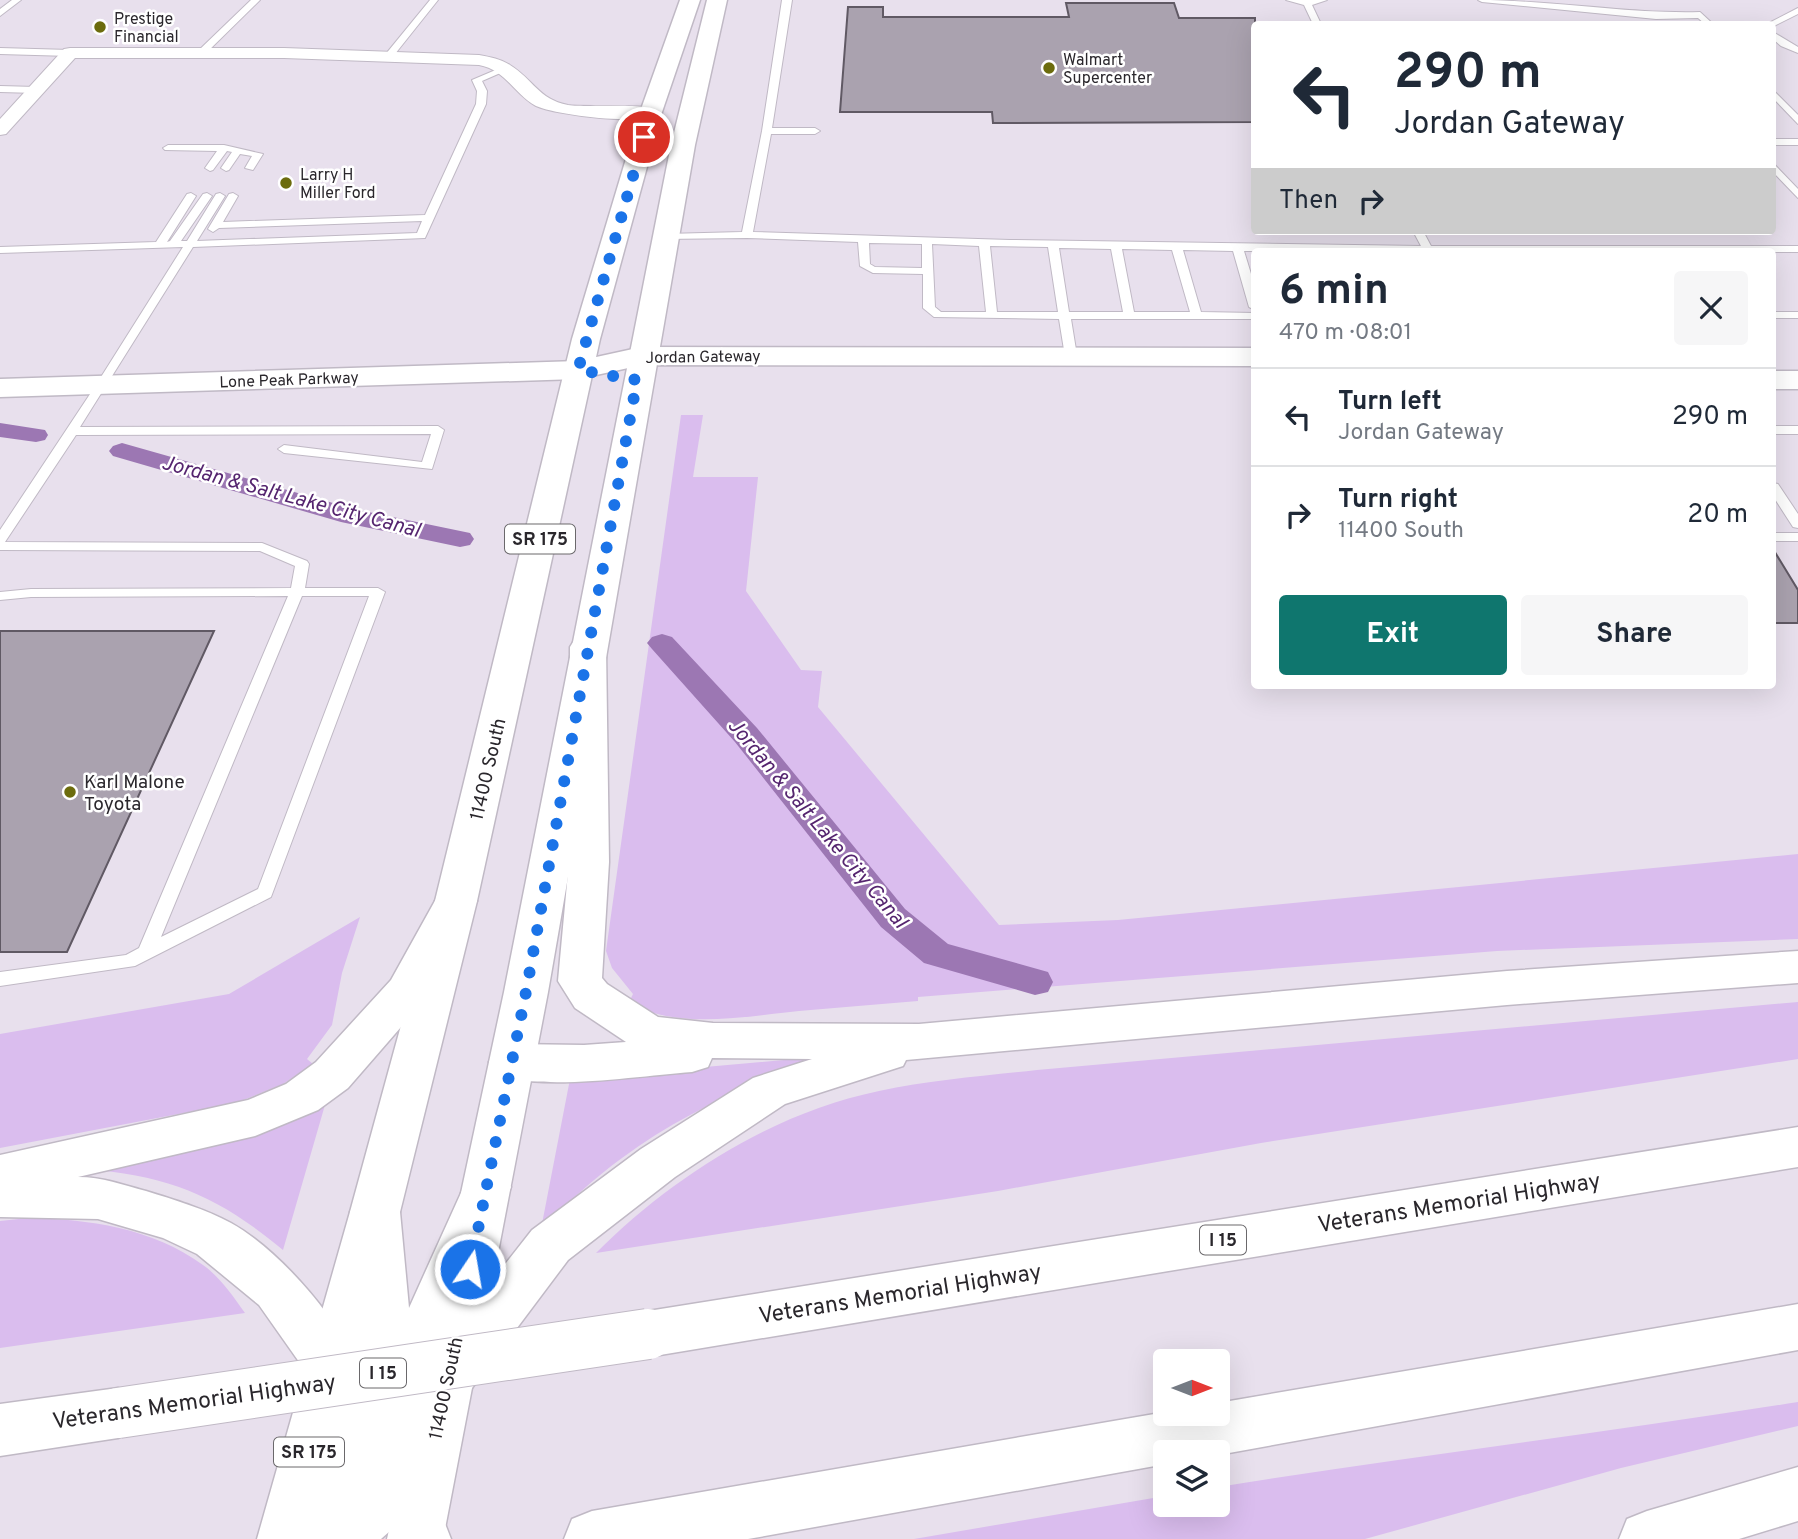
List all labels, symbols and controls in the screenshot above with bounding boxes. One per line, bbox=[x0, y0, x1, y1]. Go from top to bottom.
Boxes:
place label: Prestige Financial bbox=[114, 10, 179, 48]
marker: Prestige Financial bbox=[92, 19, 108, 35]
text: 290 m bbox=[1394, 44, 1542, 106]
icon: left bbox=[1279, 49, 1370, 140]
place label: Walmart Supercenter bbox=[1063, 51, 1152, 89]
marker: Walmart Supercenter bbox=[1041, 60, 1057, 76]
text: Jordan Gateway bbox=[1394, 105, 1625, 145]
pin bbox=[614, 107, 674, 167]
icon: arrive bbox=[625, 118, 663, 156]
place label: Larry H Miller Ford bbox=[300, 166, 375, 204]
marker: Larry H Miller Ford bbox=[278, 175, 294, 191]
icon: right bbox=[1352, 182, 1390, 220]
text: Then bbox=[1279, 185, 1338, 218]
text: 6 min bbox=[1279, 266, 1389, 319]
button: close bbox=[1674, 271, 1748, 345]
text: 470 m · 08:01 bbox=[1279, 319, 1412, 348]
street label: Jordan Gateway bbox=[645, 347, 761, 369]
street label: Lone Peak Parkway bbox=[219, 369, 359, 393]
text: Turn left bbox=[1338, 386, 1442, 419]
icon: left bbox=[1279, 398, 1317, 436]
text: 290 m bbox=[1672, 401, 1748, 434]
text: Jordan Gateway bbox=[1338, 419, 1504, 448]
water label: Jordan & Salt Lake City Canal bbox=[158, 450, 424, 545]
text: Turn right bbox=[1338, 484, 1458, 517]
icon: right bbox=[1279, 496, 1317, 534]
text: 20 m bbox=[1687, 499, 1748, 532]
text: 11400 South bbox=[1338, 517, 1464, 546]
road number: SR 175 bbox=[505, 524, 575, 554]
button: Exit bbox=[1279, 595, 1507, 675]
button: Share bbox=[1521, 595, 1748, 675]
water label: Jordan & Salt Lake City Canal bbox=[721, 713, 914, 936]
street label: 11400 South bbox=[466, 716, 512, 823]
place label: Karl Malone Toyota bbox=[84, 771, 185, 817]
marker: Karl Malone Toyota bbox=[62, 784, 78, 800]
street label: Veterans Memorial Highway bbox=[1316, 1168, 1603, 1241]
road number: I 15 bbox=[1200, 1226, 1246, 1254]
position arrow bbox=[433, 1232, 507, 1306]
street label: Veterans Memorial Highway bbox=[757, 1259, 1044, 1332]
street label: 11400 South bbox=[424, 1335, 470, 1442]
north arrow bbox=[1153, 1349, 1230, 1426]
map controls bbox=[1153, 1349, 1230, 1517]
road number: I 15 bbox=[360, 1358, 406, 1388]
street label: Veterans Memorial Highway bbox=[51, 1369, 338, 1438]
road number: SR 175 bbox=[274, 1437, 344, 1466]
button: layers bbox=[1153, 1440, 1230, 1517]

